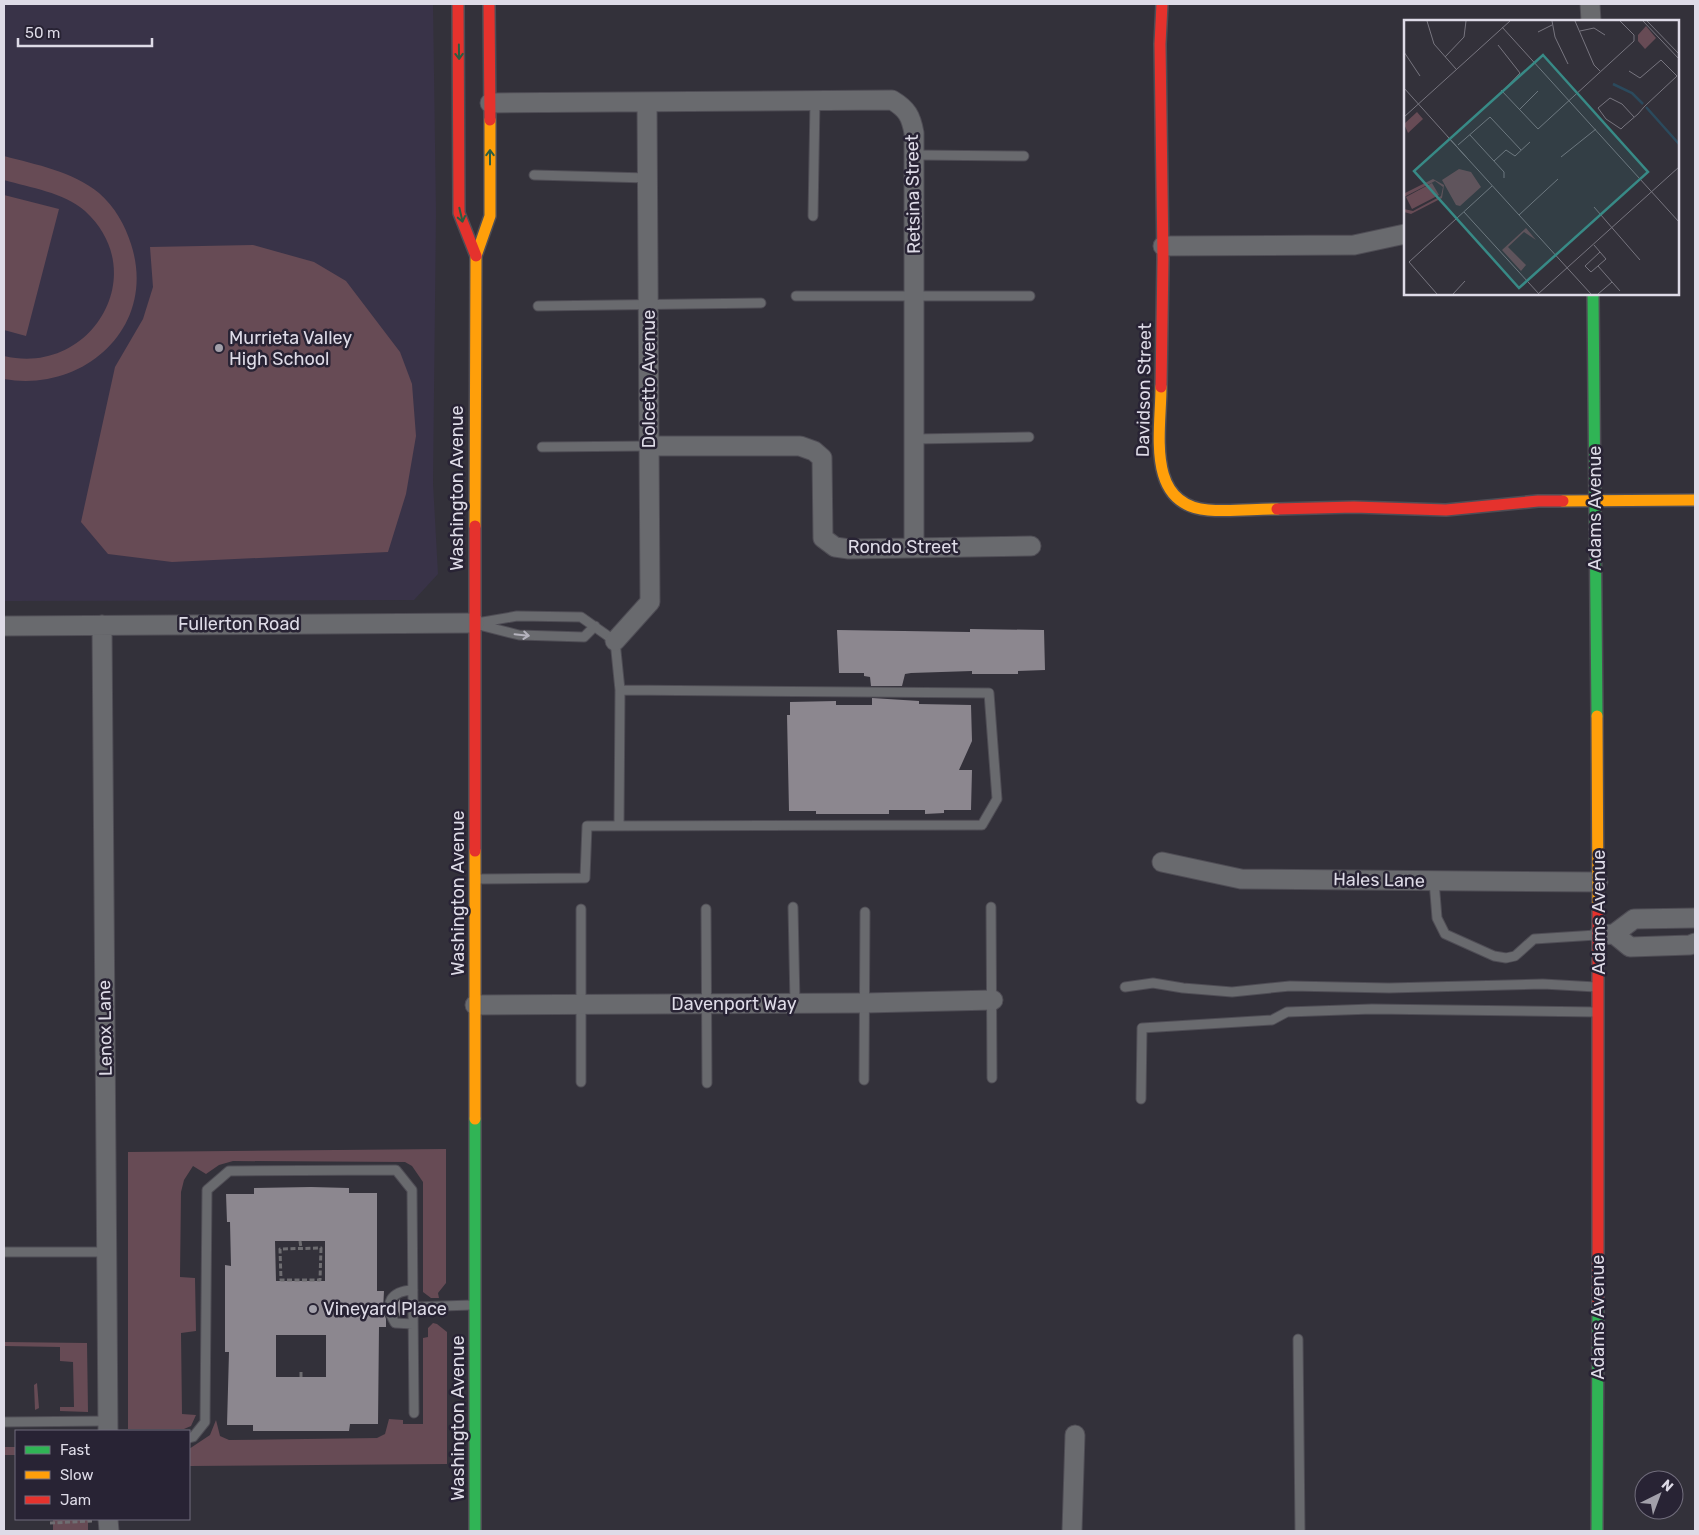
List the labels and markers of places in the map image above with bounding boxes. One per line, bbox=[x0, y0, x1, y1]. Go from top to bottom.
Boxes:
place label: Murrieta Valley High School bbox=[229, 327, 352, 370]
marker: Murrieta Valley High School bbox=[213, 342, 225, 354]
place label: Vineyard Place bbox=[323, 1298, 447, 1320]
marker: Vineyard Place bbox=[307, 1303, 319, 1315]

